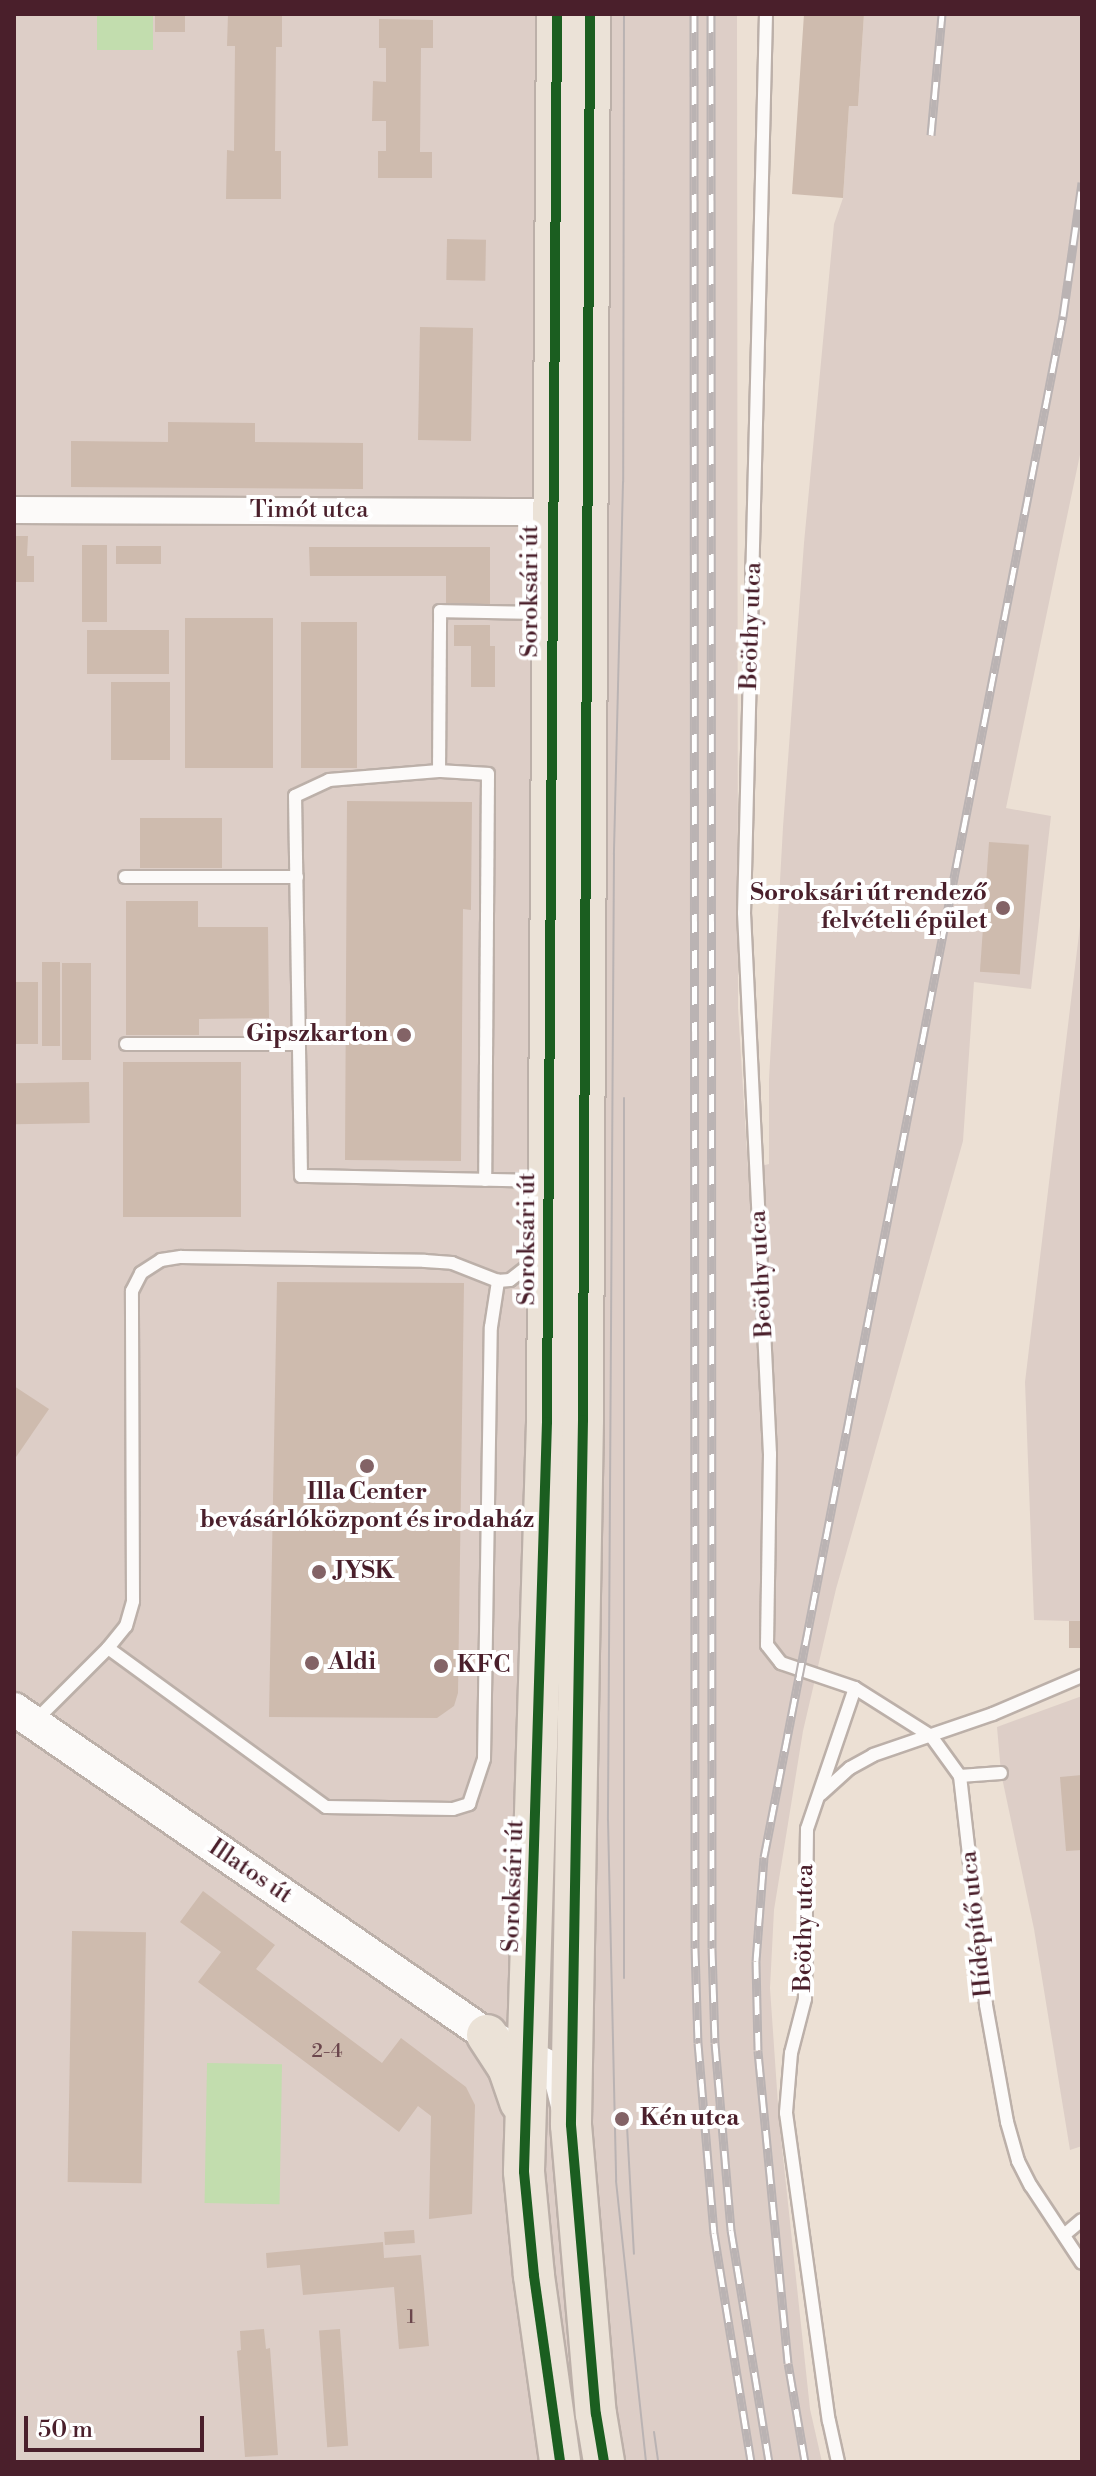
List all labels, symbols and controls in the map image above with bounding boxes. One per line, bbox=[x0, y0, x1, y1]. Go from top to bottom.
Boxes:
street label: Timót utca bbox=[250, 497, 368, 525]
street label: Soroksári út bbox=[517, 525, 545, 657]
street label: Beöthy utca bbox=[735, 562, 769, 690]
place label: Soroksári út rendező felvételi épület bbox=[750, 880, 987, 936]
marker: Soroksári út rendező felvételi épület bbox=[994, 899, 1012, 917]
place label: Gipszkarton bbox=[246, 1021, 388, 1049]
marker: Gipszkarton bbox=[395, 1026, 413, 1044]
street label: Soroksári út bbox=[514, 1173, 542, 1305]
street label: Beöthy utca bbox=[744, 1209, 780, 1339]
marker: Illa Center bevásárlóközpont és irodaház bbox=[358, 1457, 376, 1475]
place label: Illa Center bevásárlóközpont és irodaház bbox=[200, 1479, 534, 1535]
place label: JYSK bbox=[335, 1558, 394, 1586]
marker: JYSK bbox=[310, 1563, 328, 1581]
place label: Aldi bbox=[328, 1649, 376, 1677]
place label: KFC bbox=[457, 1652, 510, 1680]
marker: Aldi bbox=[303, 1654, 321, 1672]
marker: KFC bbox=[432, 1657, 450, 1675]
street label: Soroksári út bbox=[497, 1819, 531, 1953]
street label: Illatos út bbox=[203, 1834, 297, 1910]
street label: Hídépítő utca bbox=[955, 1849, 999, 1999]
street label: Beöthy utca bbox=[789, 1864, 821, 1992]
house number: 2-4 bbox=[311, 2039, 343, 2063]
place label: Kén utca bbox=[640, 2105, 739, 2133]
marker: Kén utca bbox=[611, 2108, 633, 2130]
house number: 1 bbox=[407, 2305, 415, 2329]
scale bar bbox=[28, 2400, 208, 2450]
text: 50 m bbox=[38, 2415, 93, 2445]

